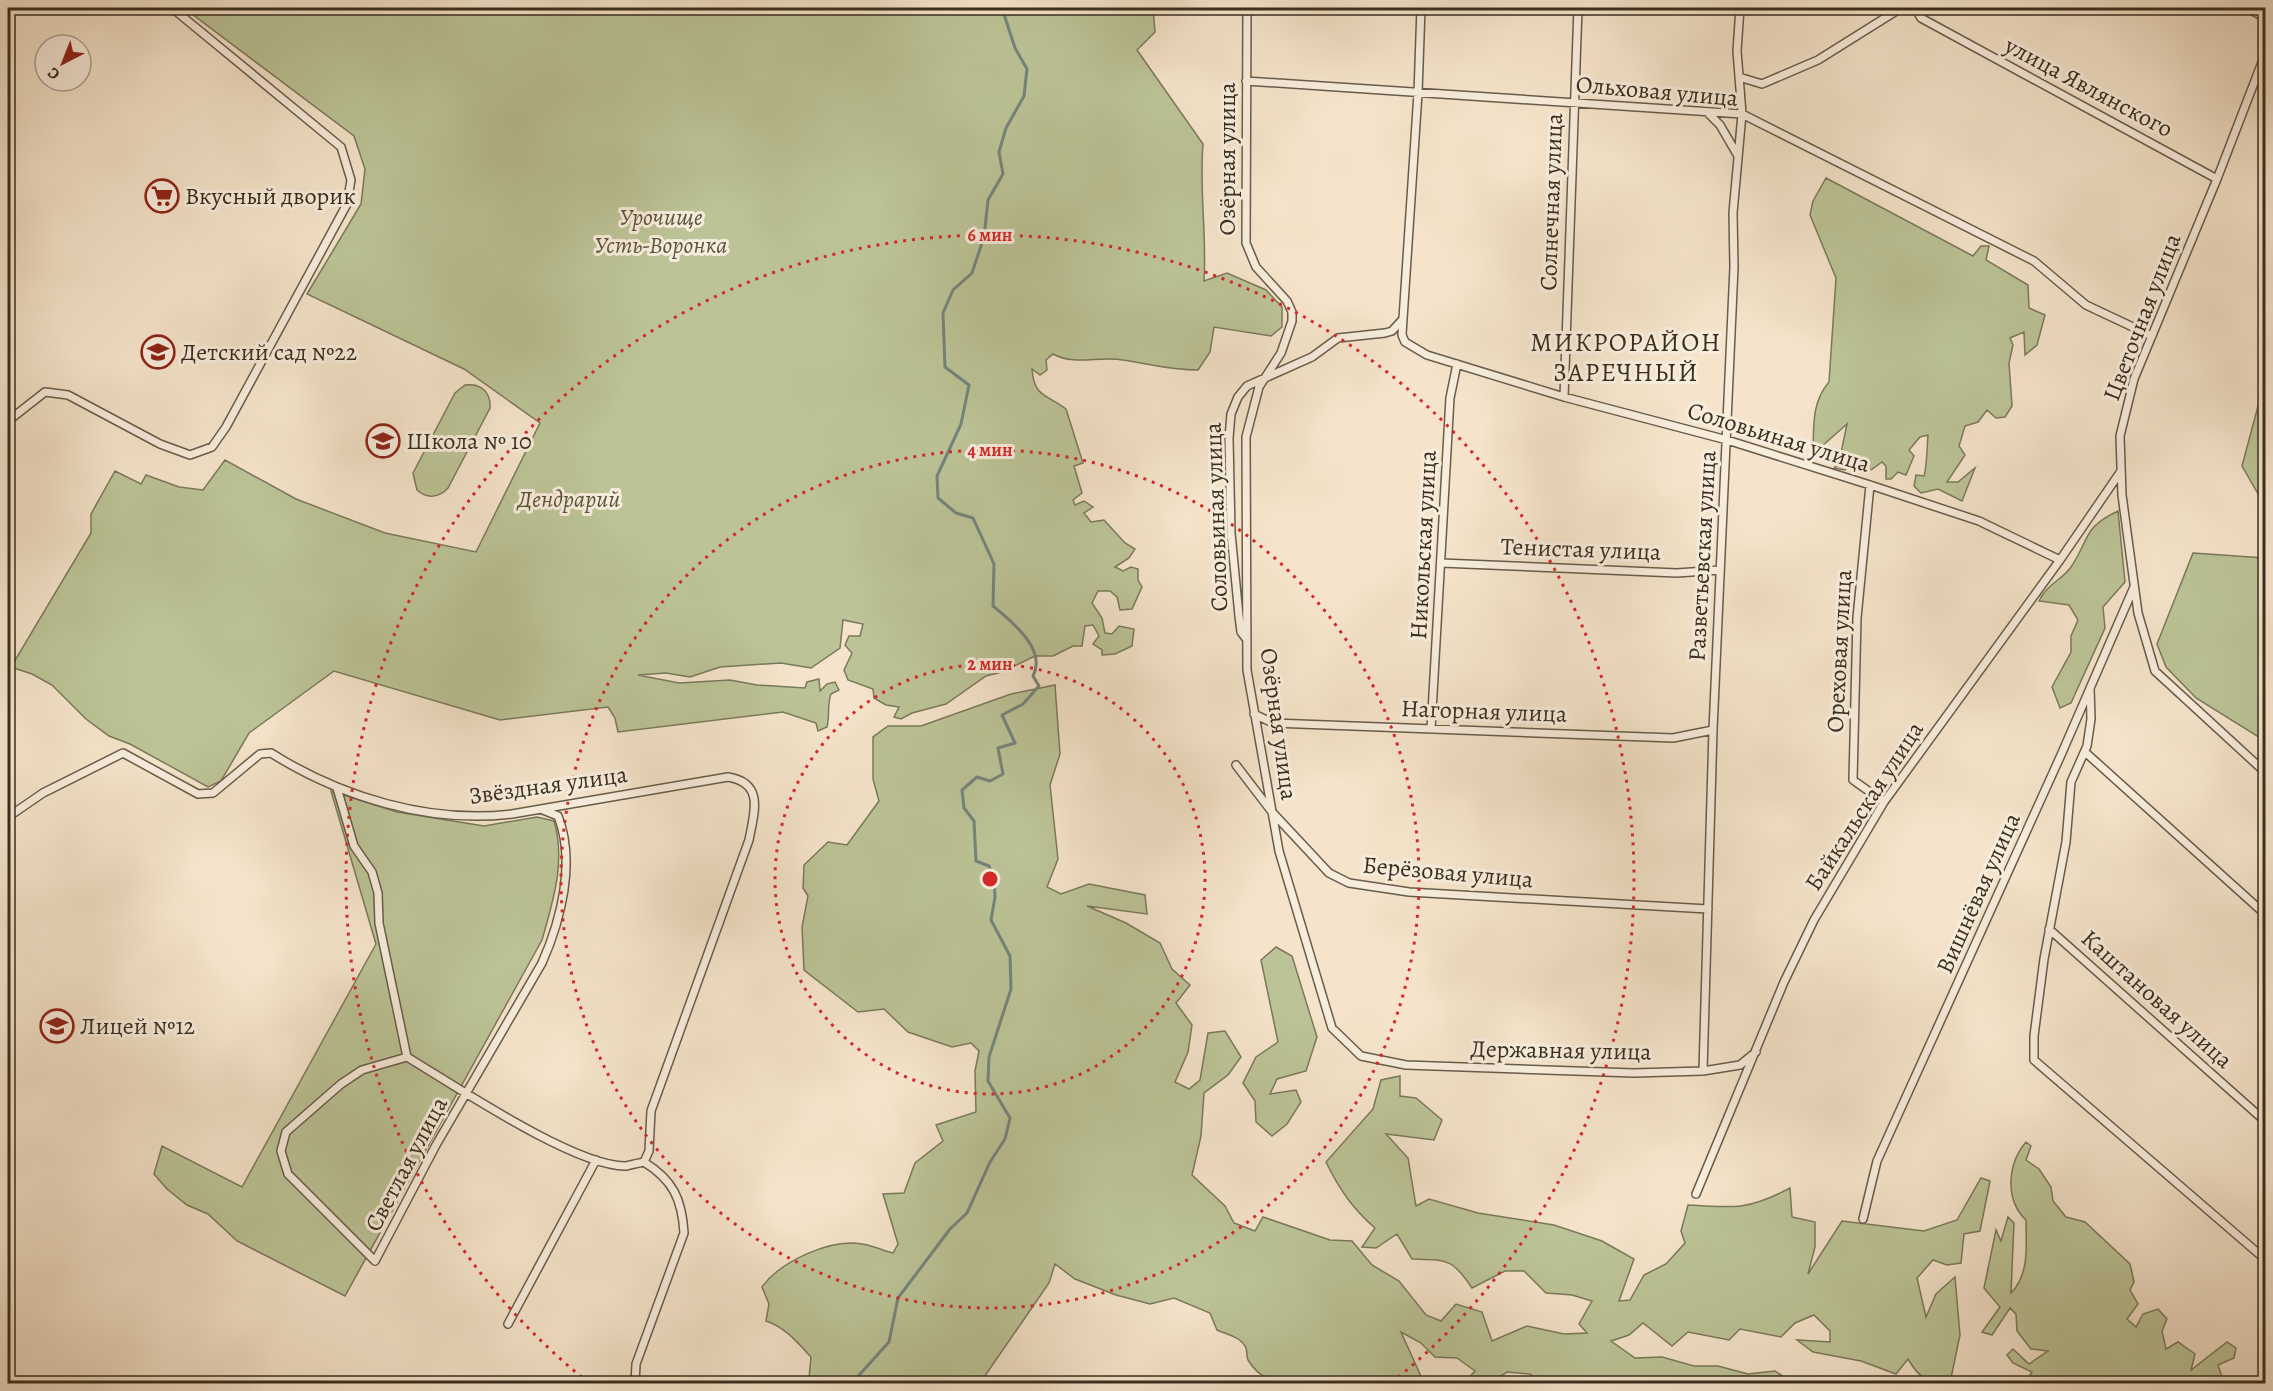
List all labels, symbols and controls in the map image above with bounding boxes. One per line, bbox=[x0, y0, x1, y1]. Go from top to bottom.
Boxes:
street label: улица Являнского bbox=[1998, 29, 2179, 145]
north arrow bbox=[33, 33, 93, 93]
text: С bbox=[43, 62, 65, 85]
street label: Ольховая улица bbox=[1575, 68, 1739, 114]
street label: Озёрная улица bbox=[1211, 82, 1243, 236]
street label: Солнечная улица bbox=[1532, 113, 1570, 291]
supermarket icon: Вкусный дворик bbox=[144, 178, 180, 214]
place label: Вкусный дворик bbox=[185, 180, 356, 212]
park label: Урочище Усть-Воронка bbox=[595, 201, 727, 261]
text: 6 мин bbox=[968, 223, 1012, 247]
street label: Цветочная улица bbox=[2095, 229, 2189, 405]
district label: МИКРОРАЙОН ЗАРЕЧНЫЙ bbox=[1530, 325, 1722, 390]
school or university icon: Детский сад №22 bbox=[140, 334, 176, 370]
place label: Детский сад №22 bbox=[181, 336, 357, 368]
street label: Соловьиная улица bbox=[1684, 394, 1874, 480]
street label: Соловьиная улица bbox=[1197, 422, 1235, 612]
school or university icon: Школа № 10 bbox=[365, 423, 401, 459]
place label: Школа № 10 bbox=[406, 425, 532, 457]
text: 4 мин bbox=[967, 438, 1013, 462]
street label: Никольская улица bbox=[1402, 450, 1444, 640]
street label: Разветьевская улица bbox=[1681, 450, 1723, 662]
park label: Дендрарий bbox=[516, 483, 620, 515]
street label: Тенистая улица bbox=[1500, 530, 1662, 568]
street label: Ореховая улица bbox=[1819, 569, 1859, 733]
street label: Озёрная улица bbox=[1253, 646, 1305, 802]
text: 2 мин bbox=[967, 652, 1013, 676]
street label: Нагорная улица bbox=[1400, 692, 1568, 730]
street label: Байкальская улица bbox=[1797, 715, 1931, 897]
street label: Звёздная улица bbox=[467, 758, 629, 812]
street label: Вишнёвая улица bbox=[1928, 808, 2028, 978]
street label: Берёзовая улица bbox=[1361, 849, 1535, 895]
centre of rings bbox=[980, 869, 1000, 889]
street label: Каштановая улица bbox=[2074, 922, 2240, 1076]
school or university icon: Лицей №12 bbox=[39, 1008, 75, 1044]
place label: Лицей №12 bbox=[80, 1010, 195, 1042]
street label: Державная улица bbox=[1470, 1032, 1652, 1068]
street label: Светлая улица bbox=[357, 1091, 455, 1237]

